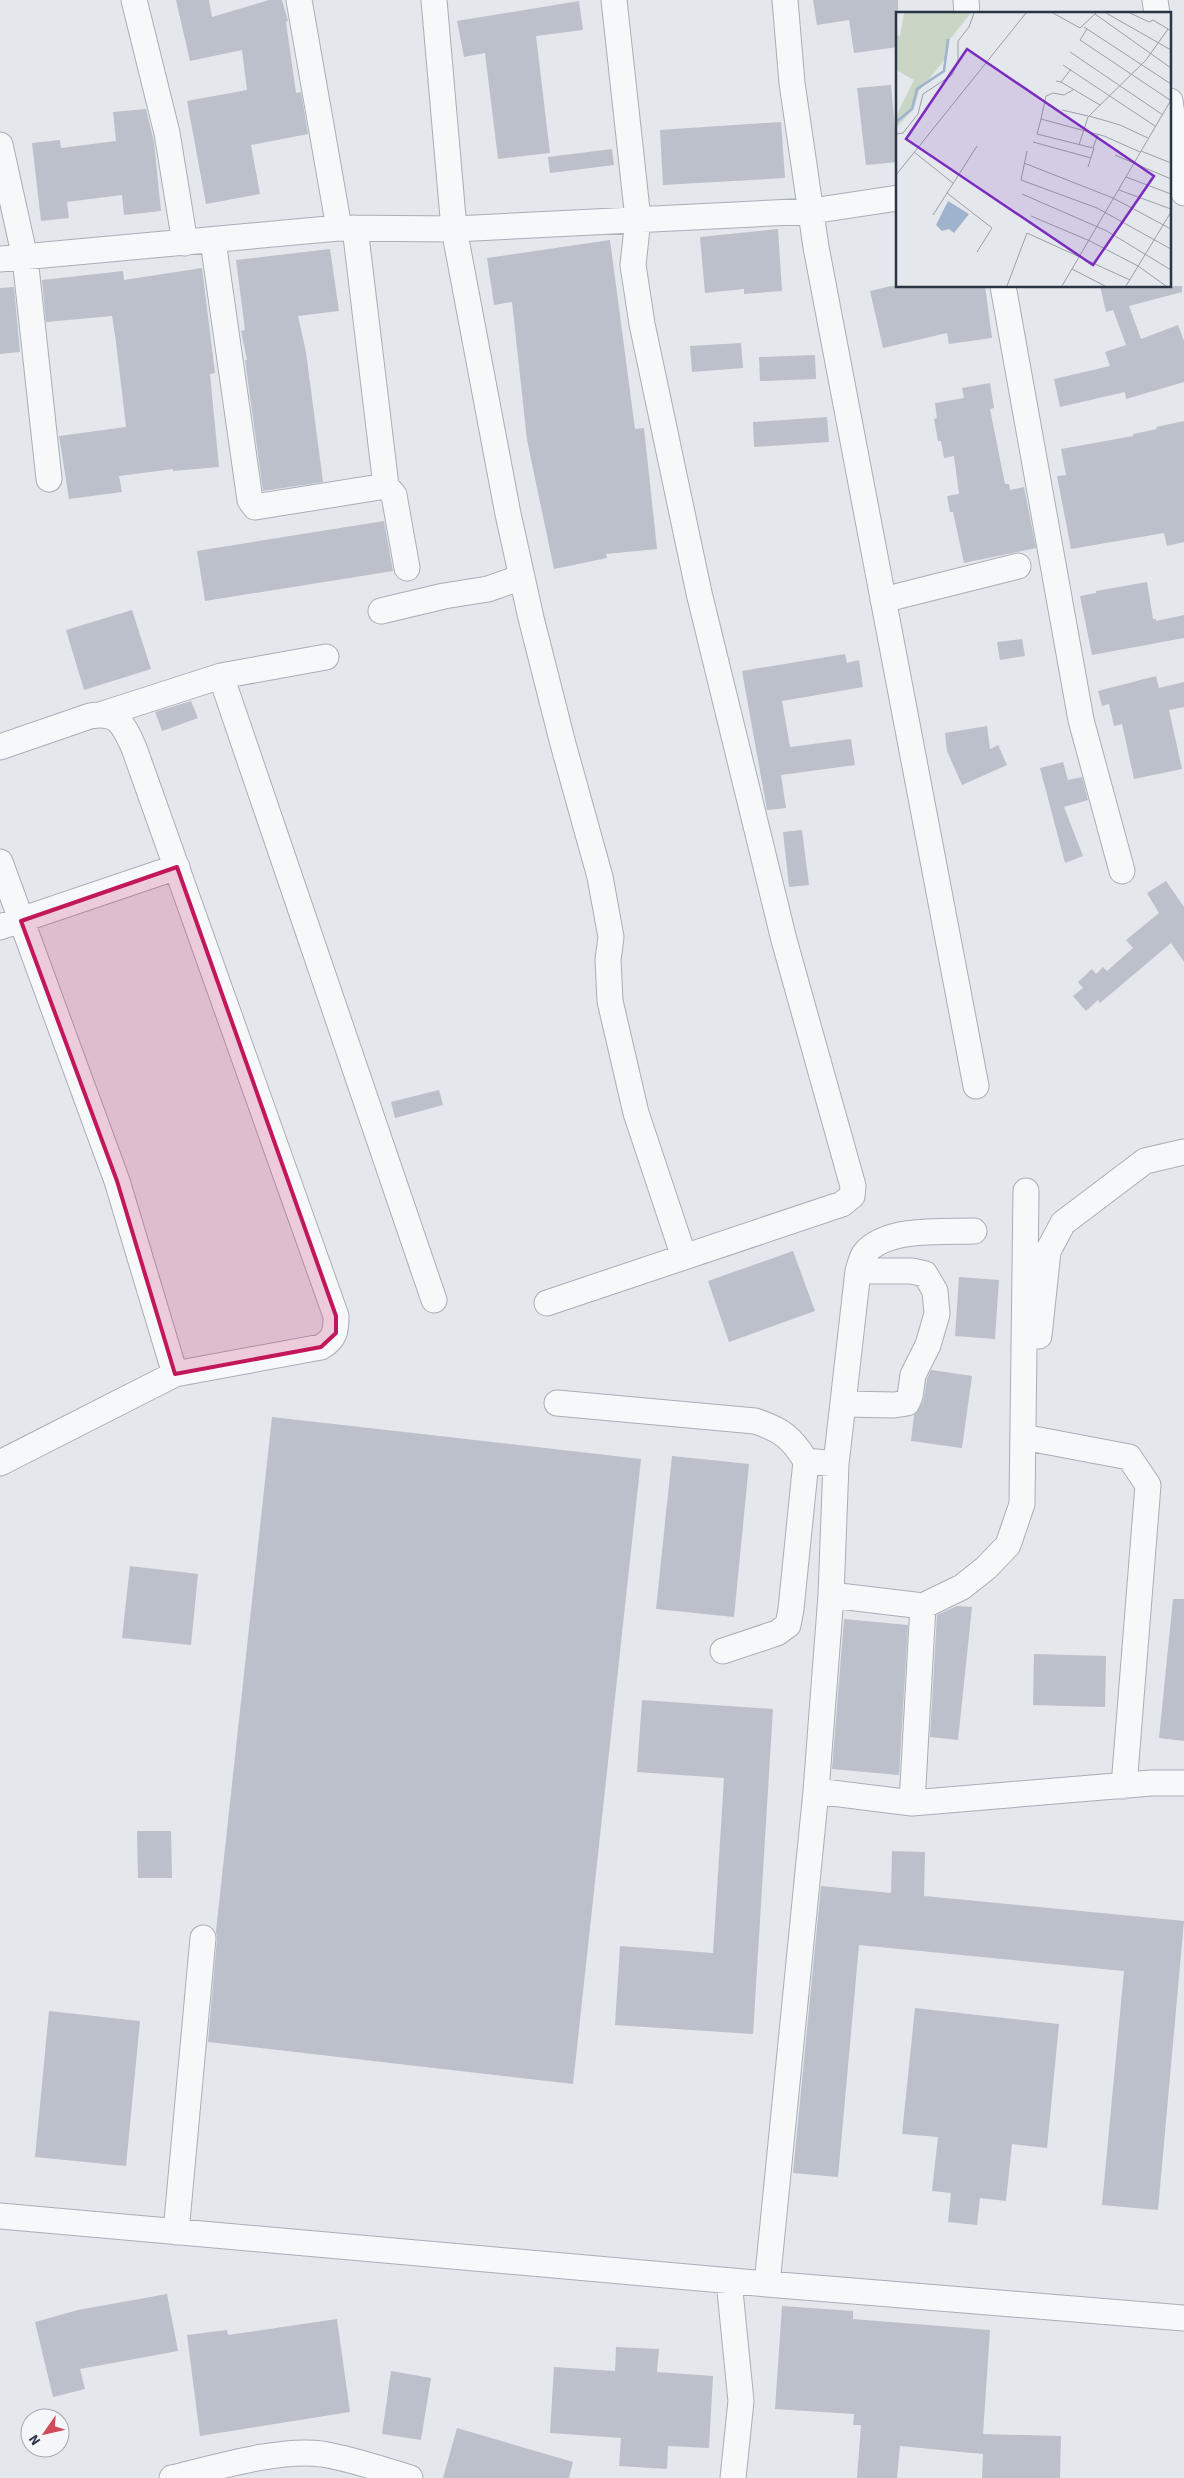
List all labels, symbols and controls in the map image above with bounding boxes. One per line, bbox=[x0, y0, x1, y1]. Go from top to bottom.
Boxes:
inset map bbox=[896, 12, 1172, 288]
north arrow bbox=[20, 2408, 70, 2458]
text: N bbox=[24, 2430, 46, 2449]

